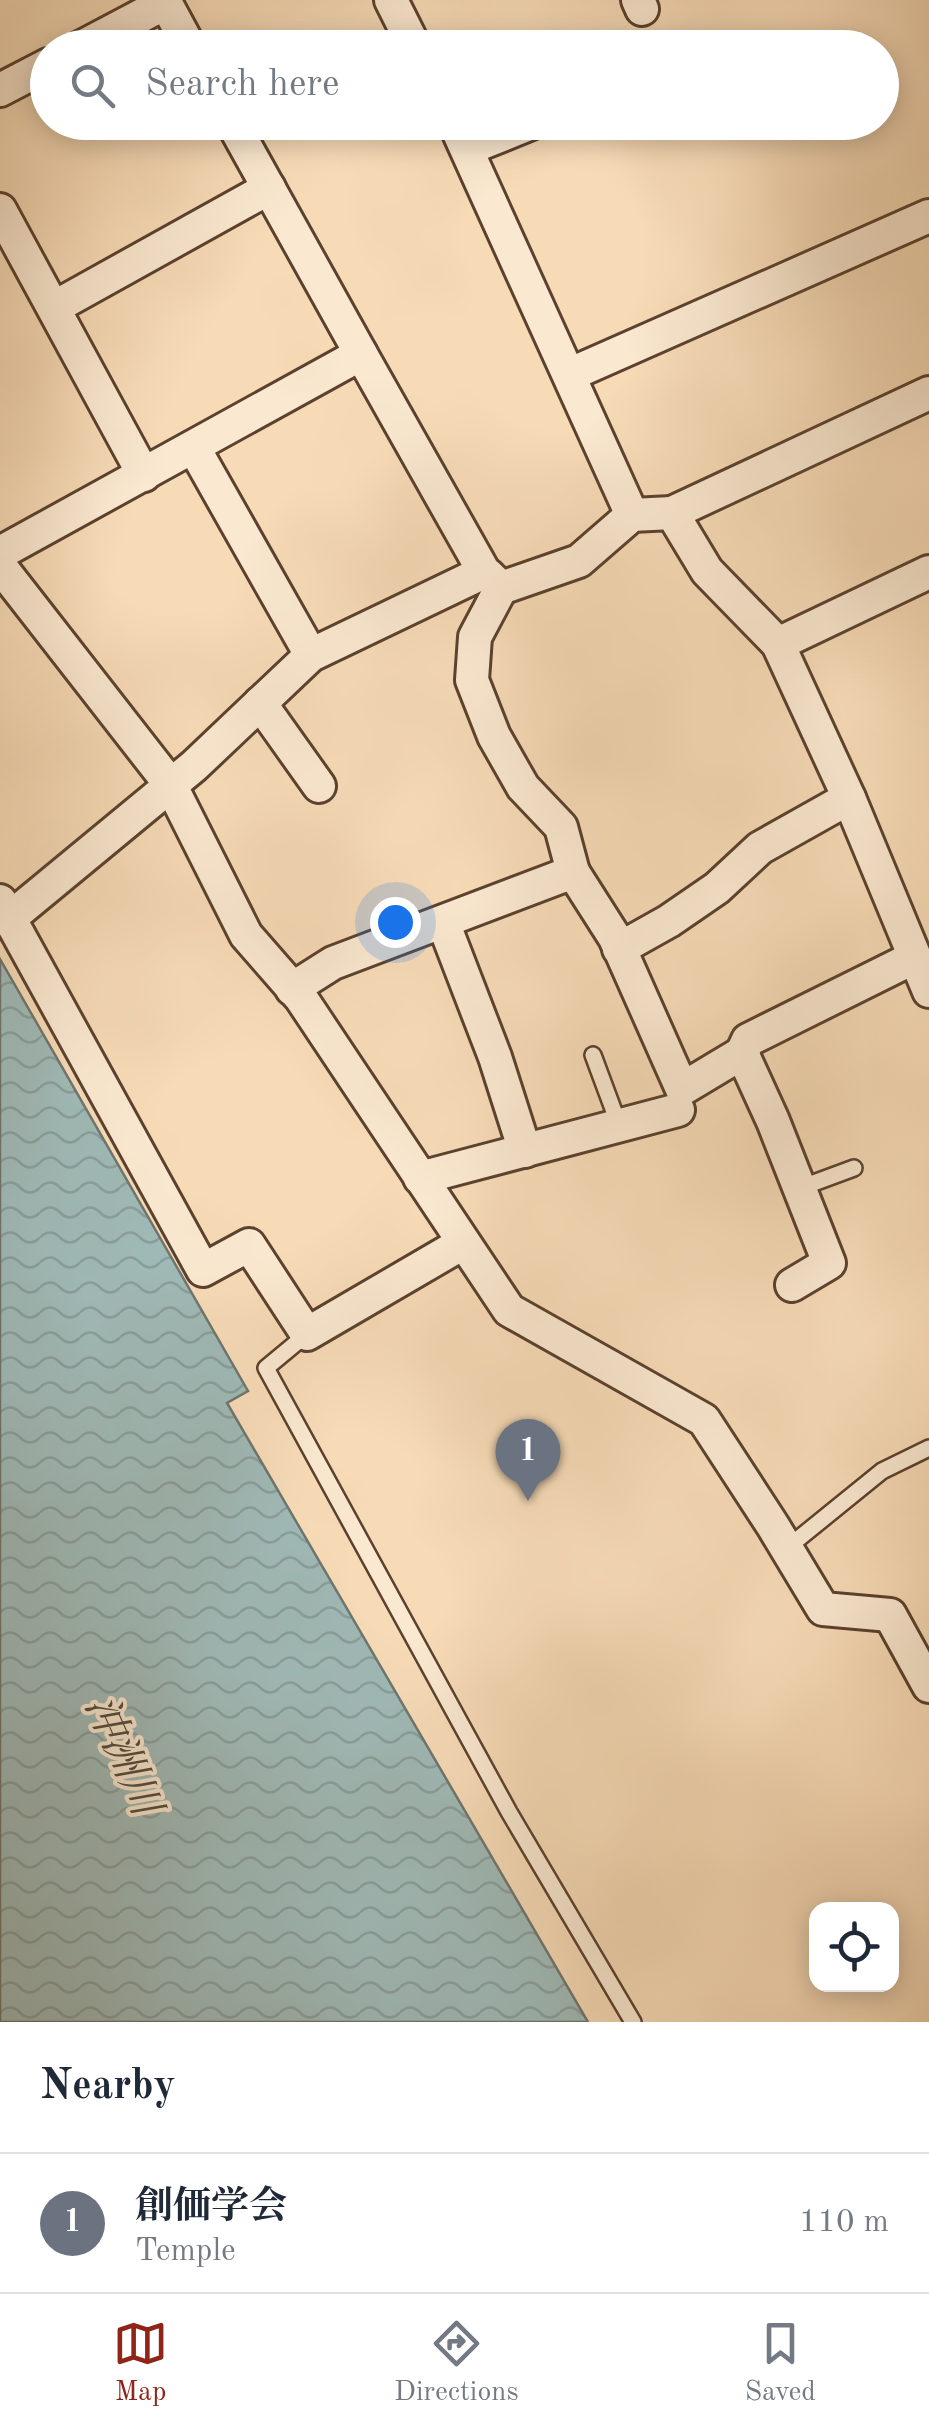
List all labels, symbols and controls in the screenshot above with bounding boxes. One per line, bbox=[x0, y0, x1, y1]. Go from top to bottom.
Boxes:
search box bbox=[30, 30, 899, 140]
icon: search bbox=[65, 58, 120, 113]
text: Search here bbox=[145, 66, 340, 104]
your location bbox=[370, 897, 421, 948]
pin: 1 bbox=[496, 1418, 560, 1501]
water label: 沖洲川 bbox=[76, 1688, 171, 1826]
map controls bbox=[809, 1902, 899, 1992]
button: locate bbox=[809, 1902, 899, 1992]
text: Nearby bbox=[40, 2066, 176, 2108]
text: 創価学会 bbox=[135, 2189, 287, 2227]
text: 1 bbox=[63, 2207, 82, 2239]
text: 110 m bbox=[799, 2207, 889, 2239]
text: Temple bbox=[135, 2236, 236, 2268]
tab: Map bbox=[113, 2316, 168, 2411]
tab: Directions bbox=[394, 2316, 519, 2411]
tab: Saved bbox=[745, 2316, 816, 2411]

